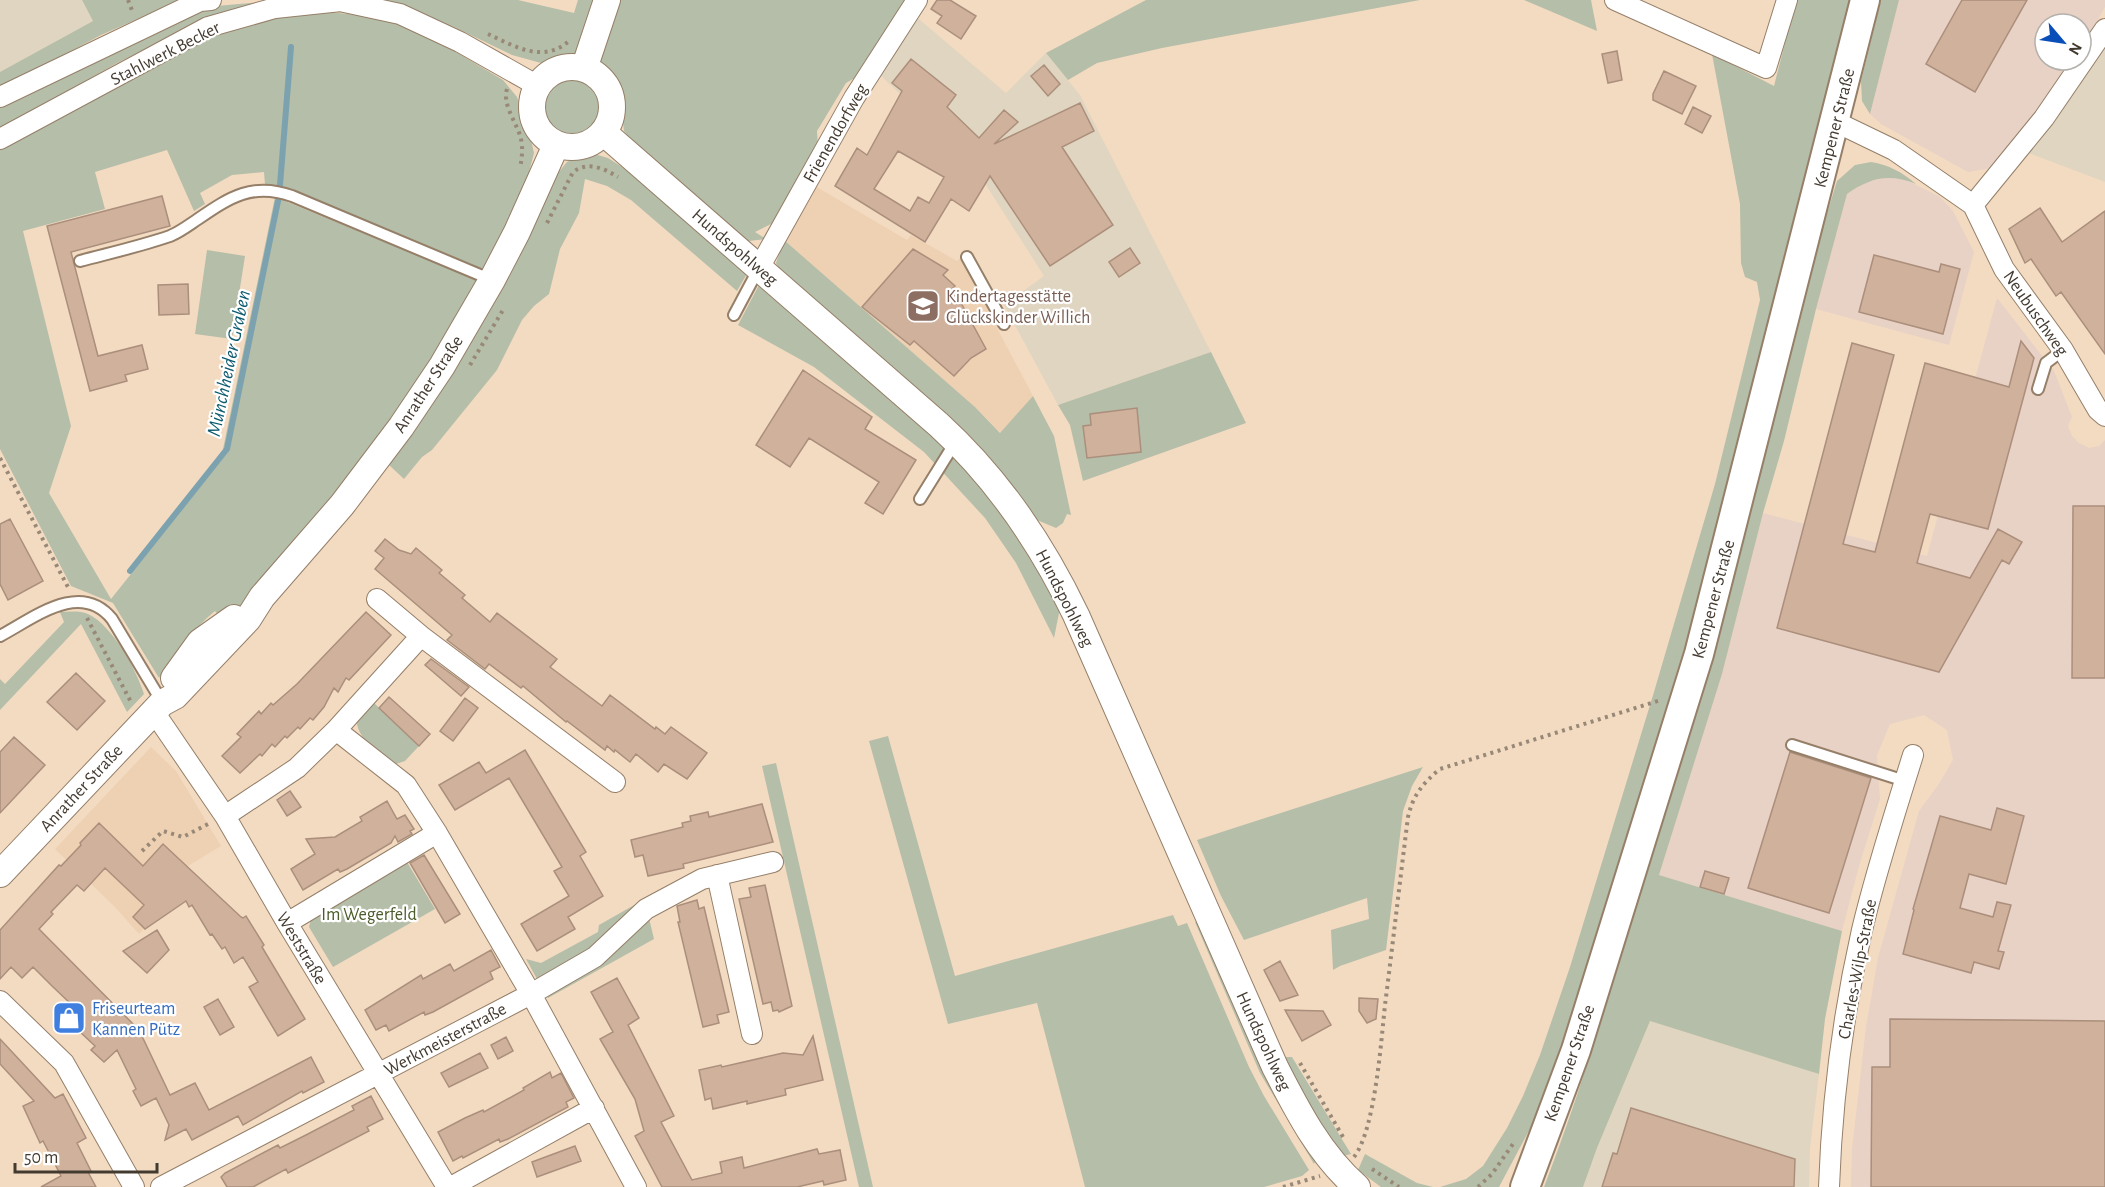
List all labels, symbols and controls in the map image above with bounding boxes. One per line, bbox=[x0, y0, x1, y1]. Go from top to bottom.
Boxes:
north arrow bbox=[2033, 12, 2093, 72]
street label: Stahlwerk Becker bbox=[108, 18, 223, 89]
text: N bbox=[2066, 40, 2085, 58]
street label: Kempener Straße bbox=[1811, 67, 1859, 190]
street label: Frienendorfweg bbox=[800, 81, 871, 186]
street label: Hundspohlweg bbox=[688, 206, 781, 290]
street label: Neubuschweg bbox=[1999, 268, 2071, 360]
water label: Münchheider Graben bbox=[204, 288, 254, 438]
school or university icon: Kindertagesstätte Glückskinder Willich bbox=[905, 288, 941, 324]
place label: Kindertagesstätte Glückskinder Willich bbox=[946, 288, 1090, 327]
street label: Anrather Straße bbox=[391, 333, 467, 436]
street label: Kempener Straße bbox=[1689, 538, 1739, 661]
street label: Hundspohlweg bbox=[1032, 547, 1097, 650]
street label: Anrather Straße bbox=[37, 742, 126, 836]
street label: Charles-Wilp-Straße bbox=[1836, 898, 1880, 1041]
park label: Im Wegerfeld bbox=[321, 906, 417, 924]
street label: Weststraße bbox=[273, 909, 330, 988]
street label: Hundspohlweg bbox=[1232, 989, 1294, 1094]
shop icon: Friseurteam Kannen Pütz bbox=[51, 1000, 87, 1036]
place label: Friseurteam Kannen Pütz bbox=[92, 1000, 180, 1039]
street label: Werkmeisterstraße bbox=[381, 1000, 510, 1080]
street label: Kempener Straße bbox=[1542, 1003, 1598, 1124]
scale bar bbox=[15, 1136, 158, 1174]
text: 50 m bbox=[24, 1149, 58, 1167]

